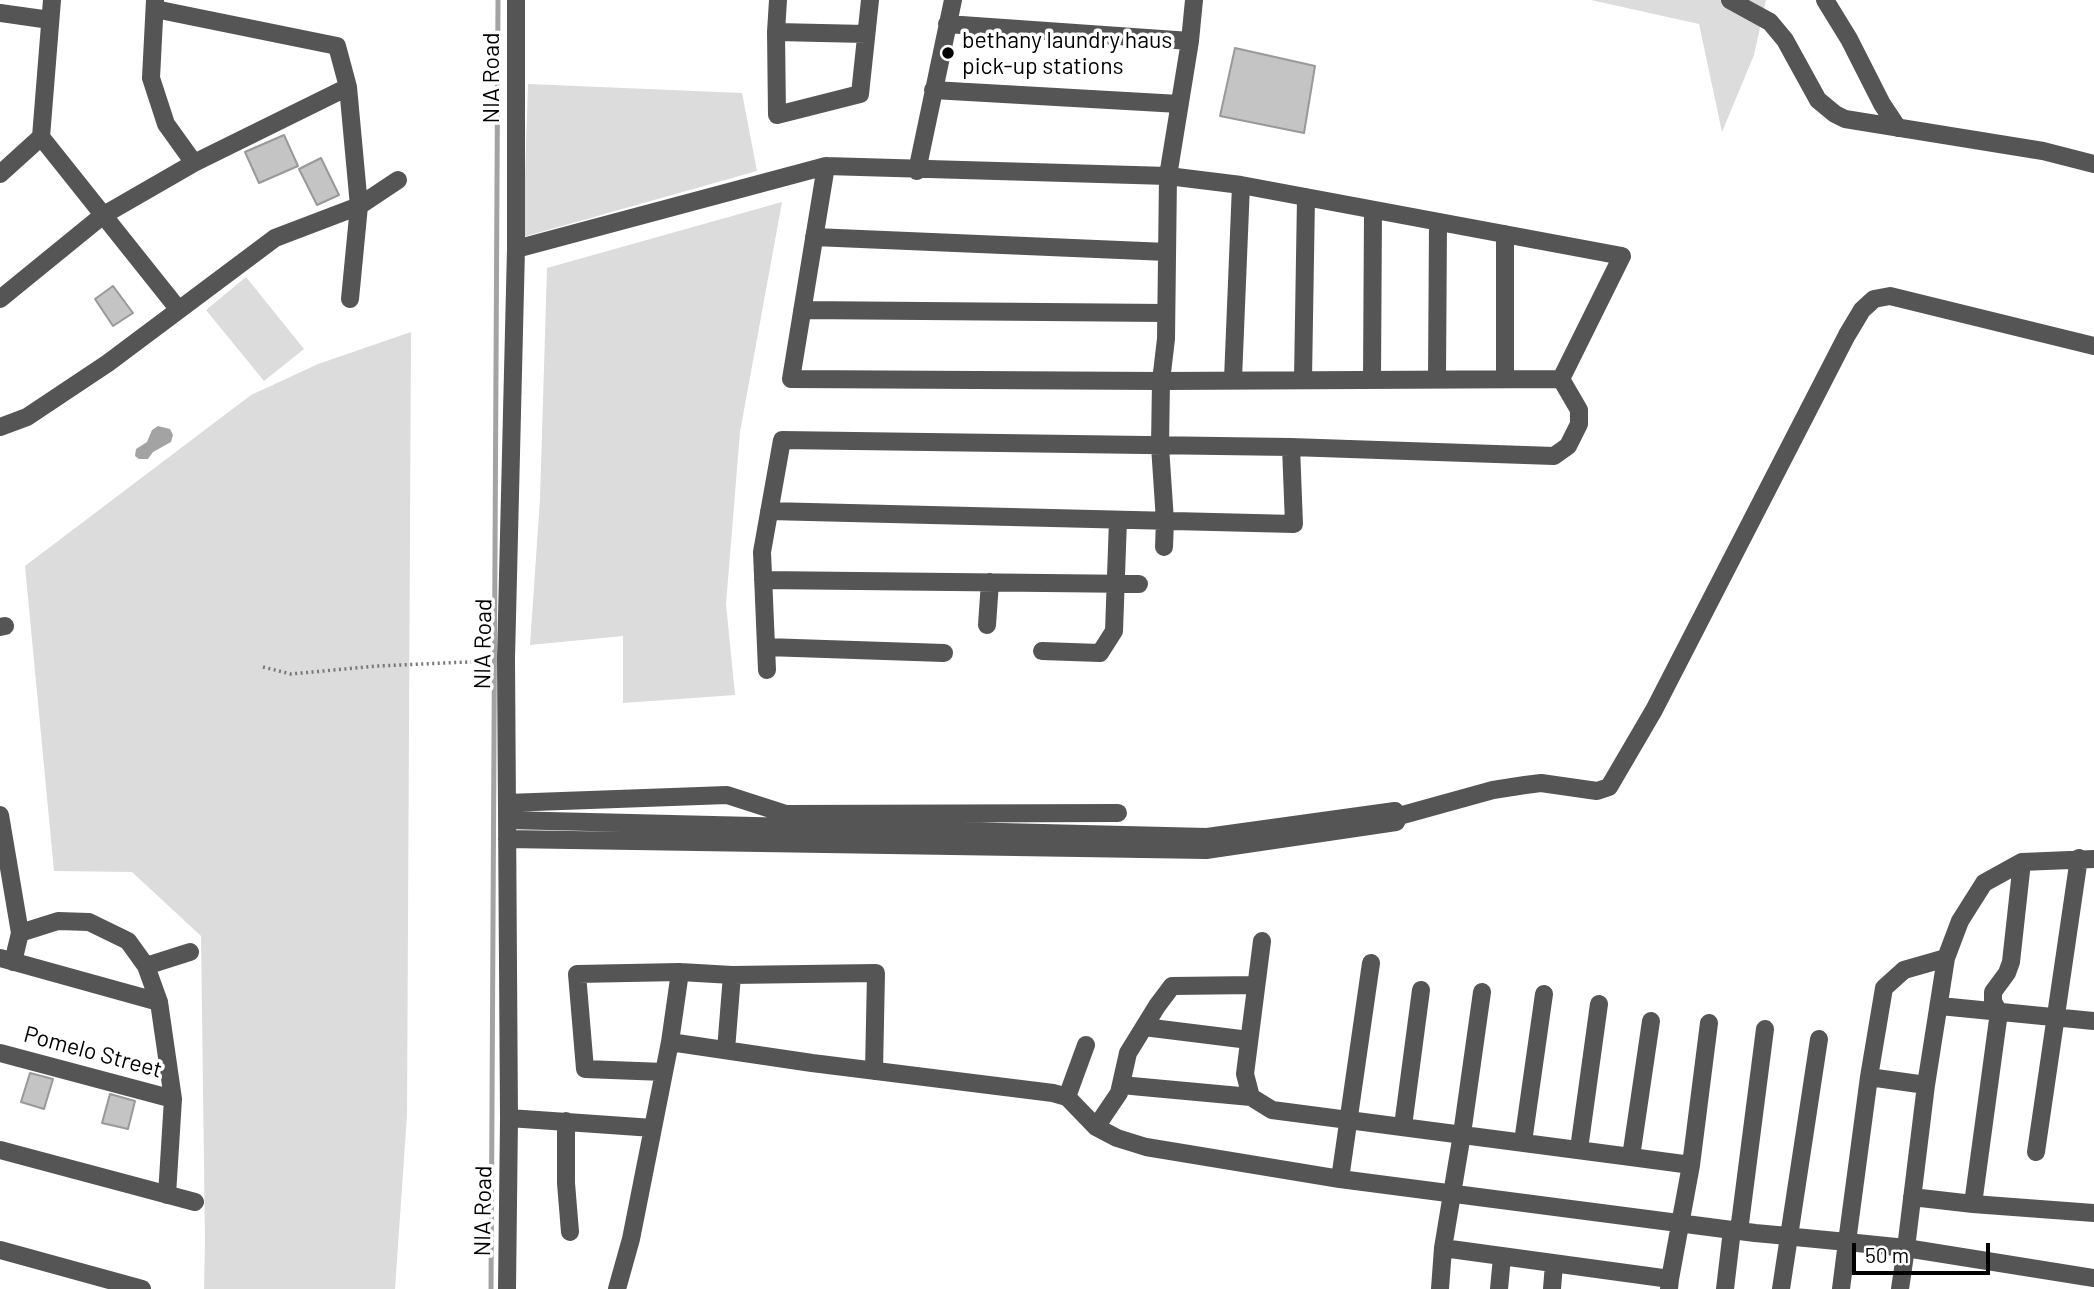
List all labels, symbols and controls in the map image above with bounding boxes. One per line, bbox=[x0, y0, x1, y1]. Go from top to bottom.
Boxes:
place label: bethany laundry haus pick-up stations bbox=[962, 26, 1172, 80]
street label: NIA Road bbox=[477, 33, 505, 123]
marker: bethany laundry haus pick-up stations bbox=[940, 45, 956, 61]
street label: NIA Road bbox=[468, 598, 498, 690]
street label: Pomelo Street bbox=[21, 1020, 165, 1084]
street label: NIA Road bbox=[468, 1165, 498, 1257]
scale bar bbox=[1856, 1230, 1994, 1274]
text: 50 m bbox=[1865, 1242, 1909, 1267]

